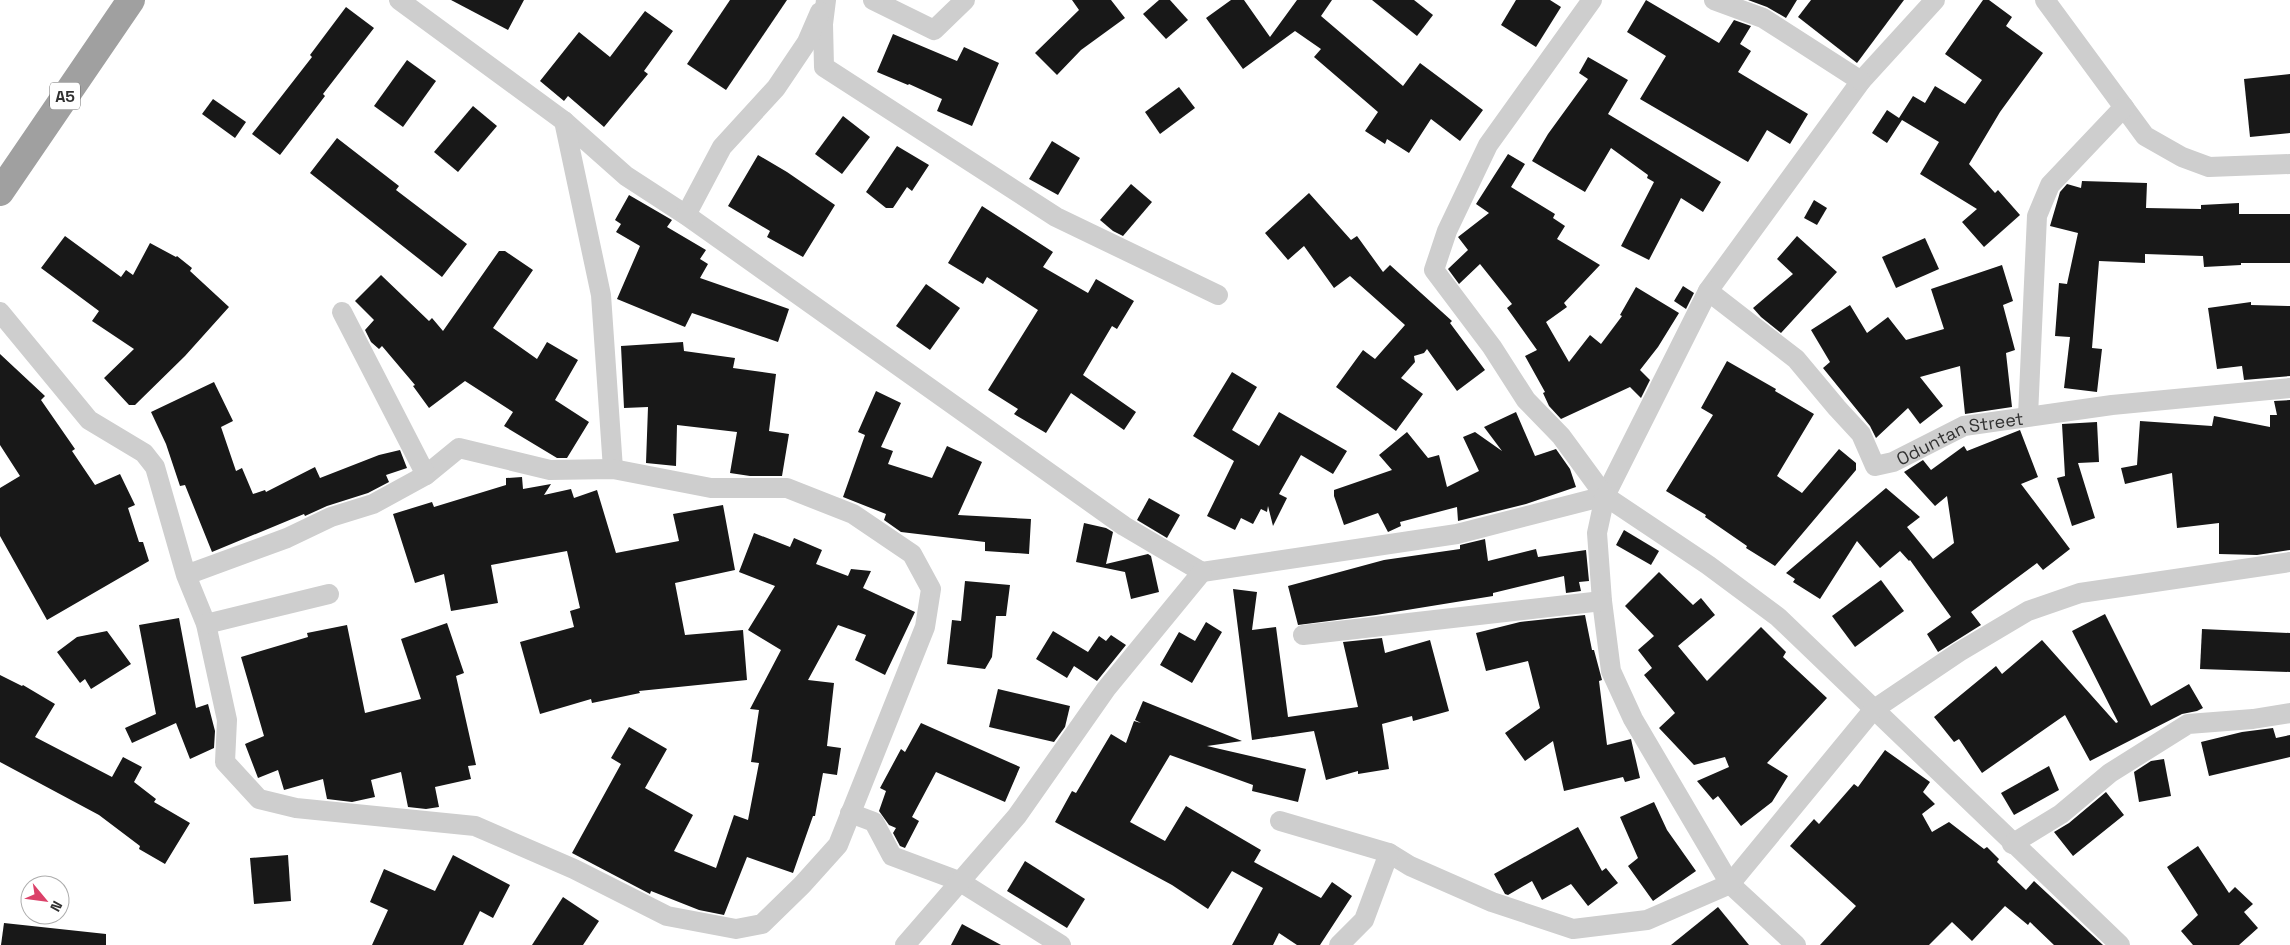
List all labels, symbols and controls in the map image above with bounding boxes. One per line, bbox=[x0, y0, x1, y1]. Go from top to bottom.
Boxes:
road number: A5 bbox=[50, 82, 80, 110]
street label: Oduntan Street bbox=[1892, 406, 2025, 470]
north arrow bbox=[20, 875, 70, 925]
text: N bbox=[46, 898, 67, 915]

